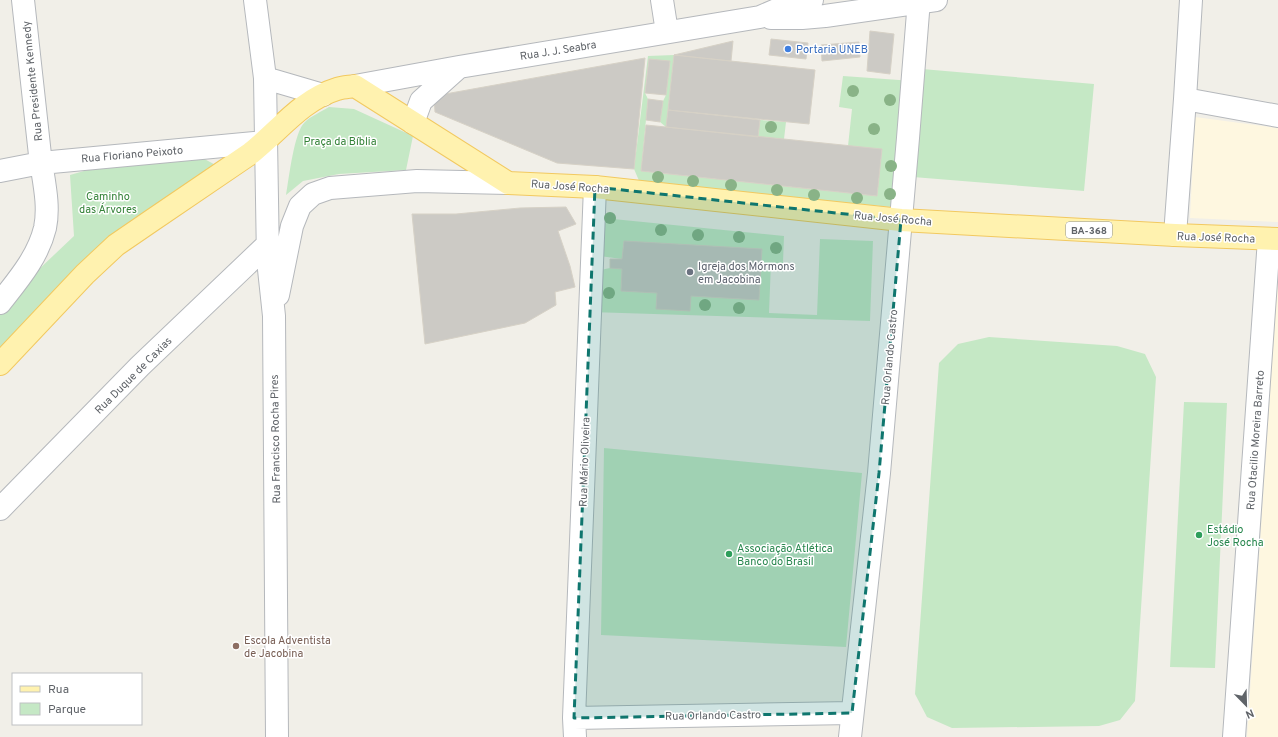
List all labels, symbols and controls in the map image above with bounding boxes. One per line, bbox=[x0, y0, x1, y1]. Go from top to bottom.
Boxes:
street label: Rua Presidente Kennedy bbox=[20, 20, 46, 142]
street label: Rua J. J. Seabra bbox=[519, 38, 598, 64]
place label: Portaria UNEB bbox=[796, 43, 868, 57]
marker: Portaria UNEB bbox=[783, 44, 793, 54]
park label: Praça da Bíblia bbox=[304, 135, 377, 149]
street label: Rua Floriano Peixoto bbox=[81, 144, 184, 166]
street label: Rua José Rocha bbox=[530, 177, 610, 197]
park label: Caminho das Árvores bbox=[79, 190, 137, 217]
street label: Rua José Rocha bbox=[853, 209, 933, 229]
road number: BA-368 bbox=[1066, 222, 1112, 238]
street label: Rua José Rocha bbox=[1177, 230, 1256, 246]
place label: Igreja dos Mórmons em Jacobina bbox=[698, 260, 795, 287]
marker: Igreja dos Mórmons em Jacobina bbox=[685, 267, 695, 277]
street label: Rua Orlando Castro bbox=[879, 309, 901, 406]
street label: Rua Duque de Caxias bbox=[92, 334, 175, 417]
street label: Rua Otacilio Moreira Barreto bbox=[1244, 370, 1268, 510]
street label: Rua Francisco Rocha Pires bbox=[268, 374, 284, 504]
street label: Rua Mário Oliveira bbox=[576, 417, 594, 507]
place label: Estádio José Rocha bbox=[1207, 523, 1264, 550]
marker: Estádio José Rocha bbox=[1194, 530, 1204, 540]
place label: Associação Atlética Banco do Brasil bbox=[737, 542, 833, 569]
marker: Associação Atlética Banco do Brasil bbox=[724, 549, 734, 559]
place label: Escola Adventista de Jacobina bbox=[244, 634, 331, 661]
marker: Escola Adventista de Jacobina bbox=[231, 641, 241, 651]
legend bbox=[12, 673, 142, 725]
text: Rua bbox=[48, 682, 69, 698]
north arrow bbox=[1226, 685, 1266, 725]
text: Parque bbox=[48, 702, 86, 718]
text: N bbox=[1243, 705, 1256, 721]
street label: Rua Orlando Castro bbox=[665, 708, 761, 724]

